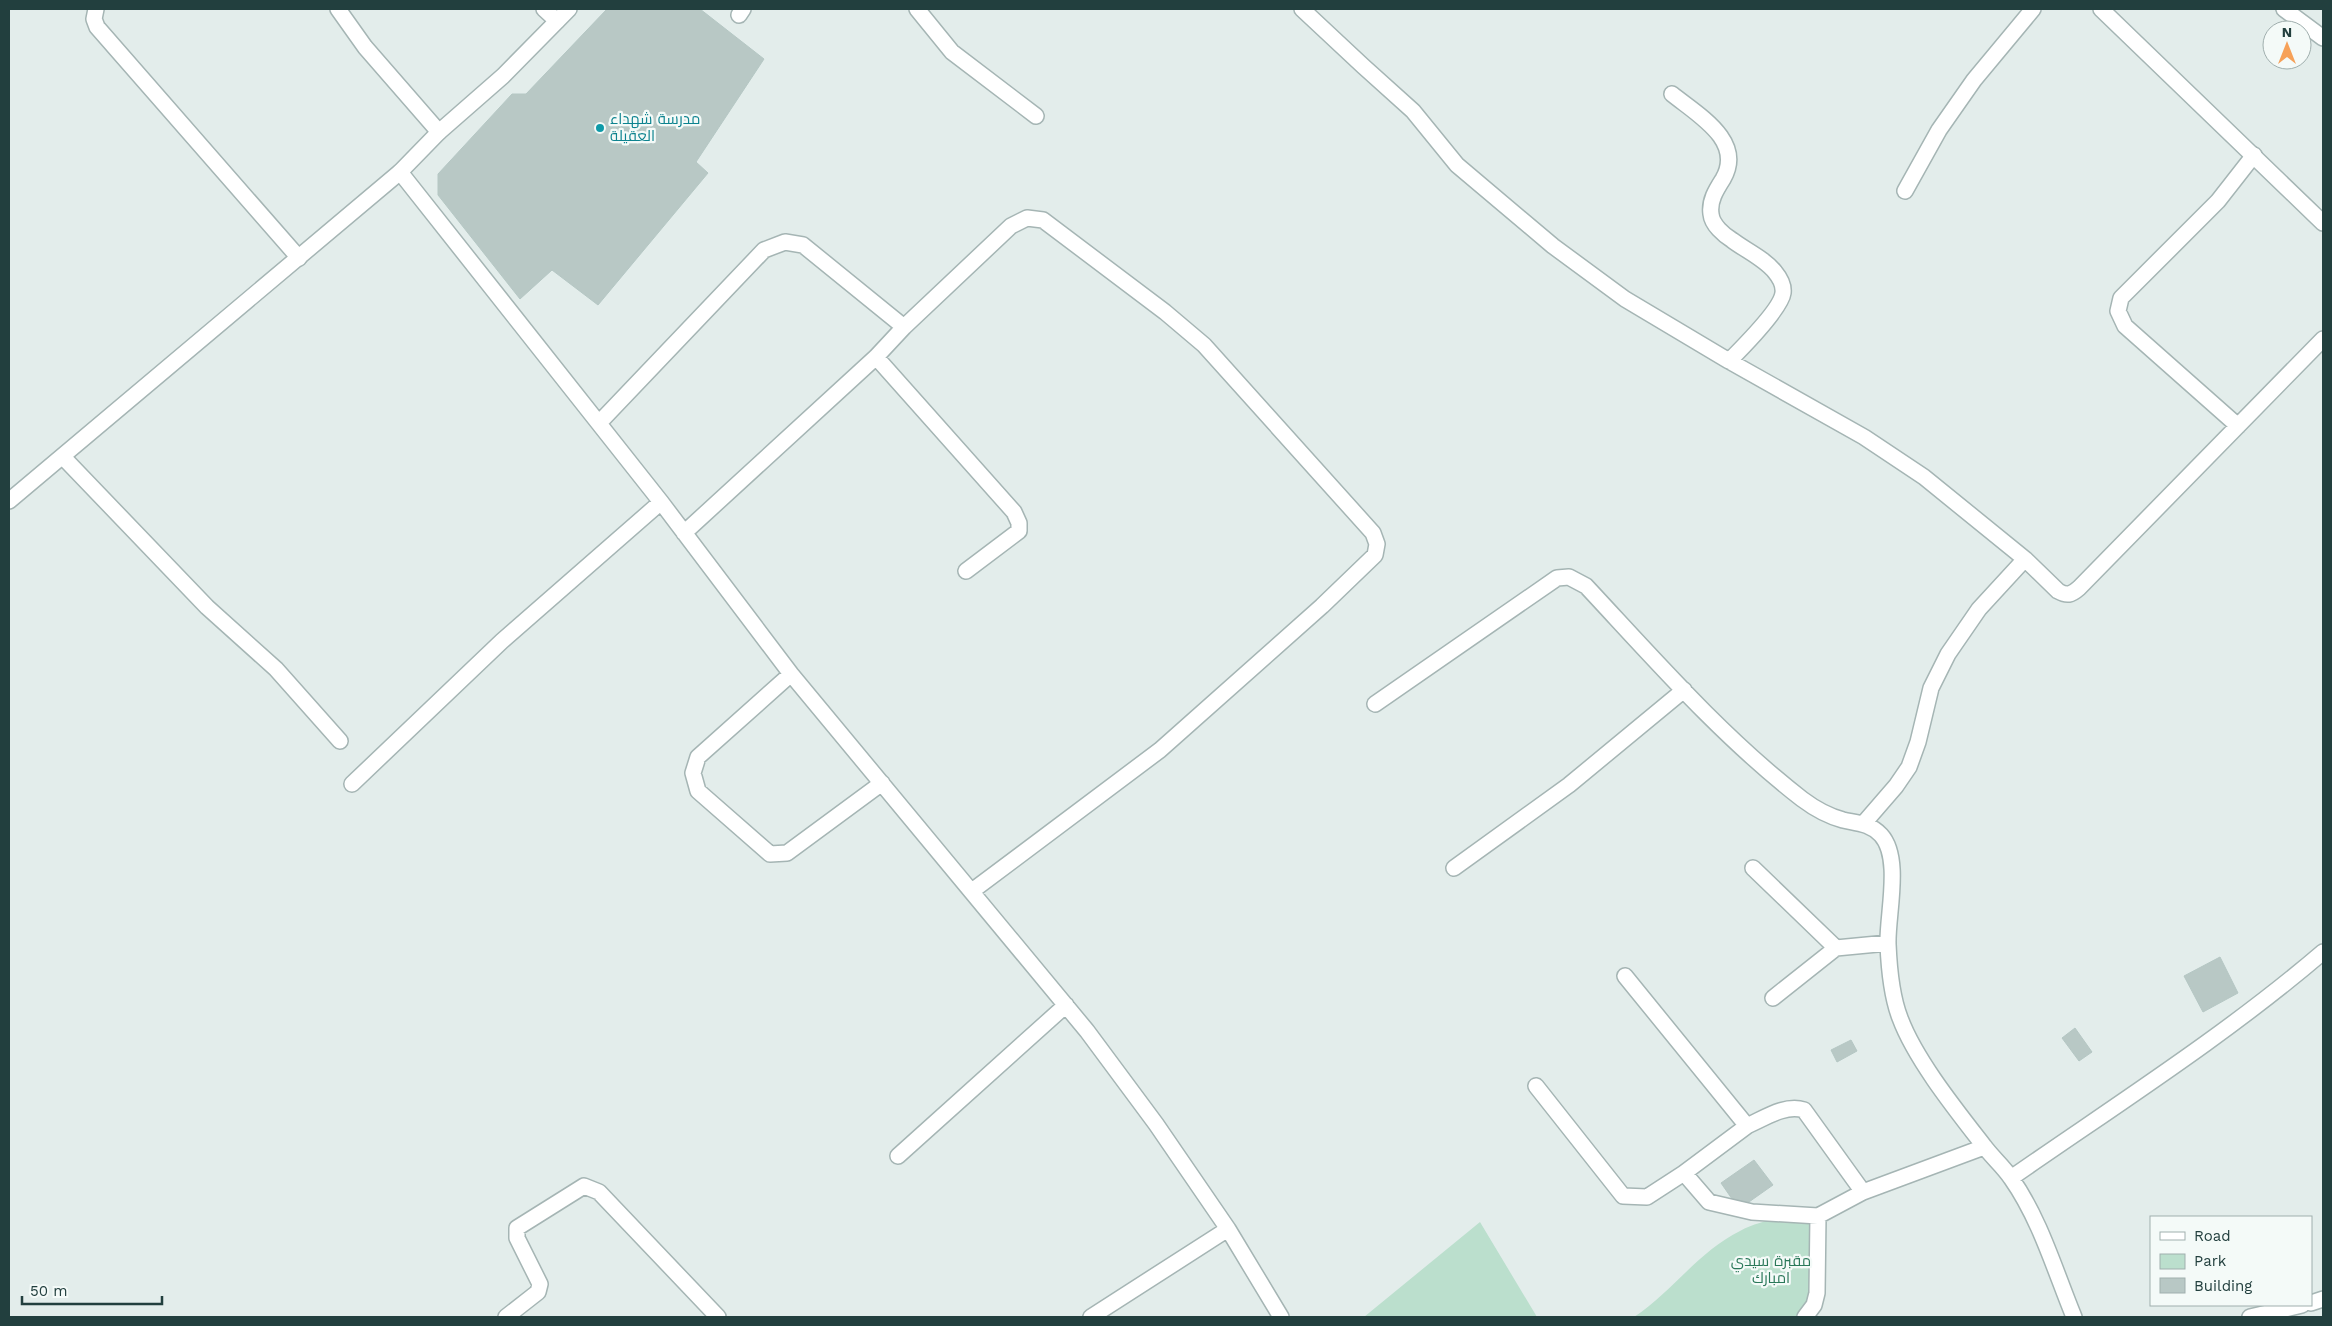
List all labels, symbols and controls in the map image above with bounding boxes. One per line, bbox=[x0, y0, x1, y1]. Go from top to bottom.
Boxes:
north arrow bbox=[2262, 20, 2312, 70]
text: N bbox=[2282, 24, 2292, 40]
place label: مدرسة شهداء العقيلة bbox=[610, 110, 700, 145]
marker: مدرسة شهداء العقيلة bbox=[594, 122, 606, 134]
legend bbox=[2150, 1216, 2312, 1306]
text: Road bbox=[2194, 1227, 2231, 1245]
park label: مقبرة سيدي امبارك bbox=[1731, 1252, 1811, 1287]
text: Park bbox=[2194, 1252, 2227, 1270]
scale bar bbox=[22, 1274, 162, 1306]
text: Building bbox=[2194, 1277, 2252, 1295]
text: 50 m bbox=[30, 1282, 67, 1300]

